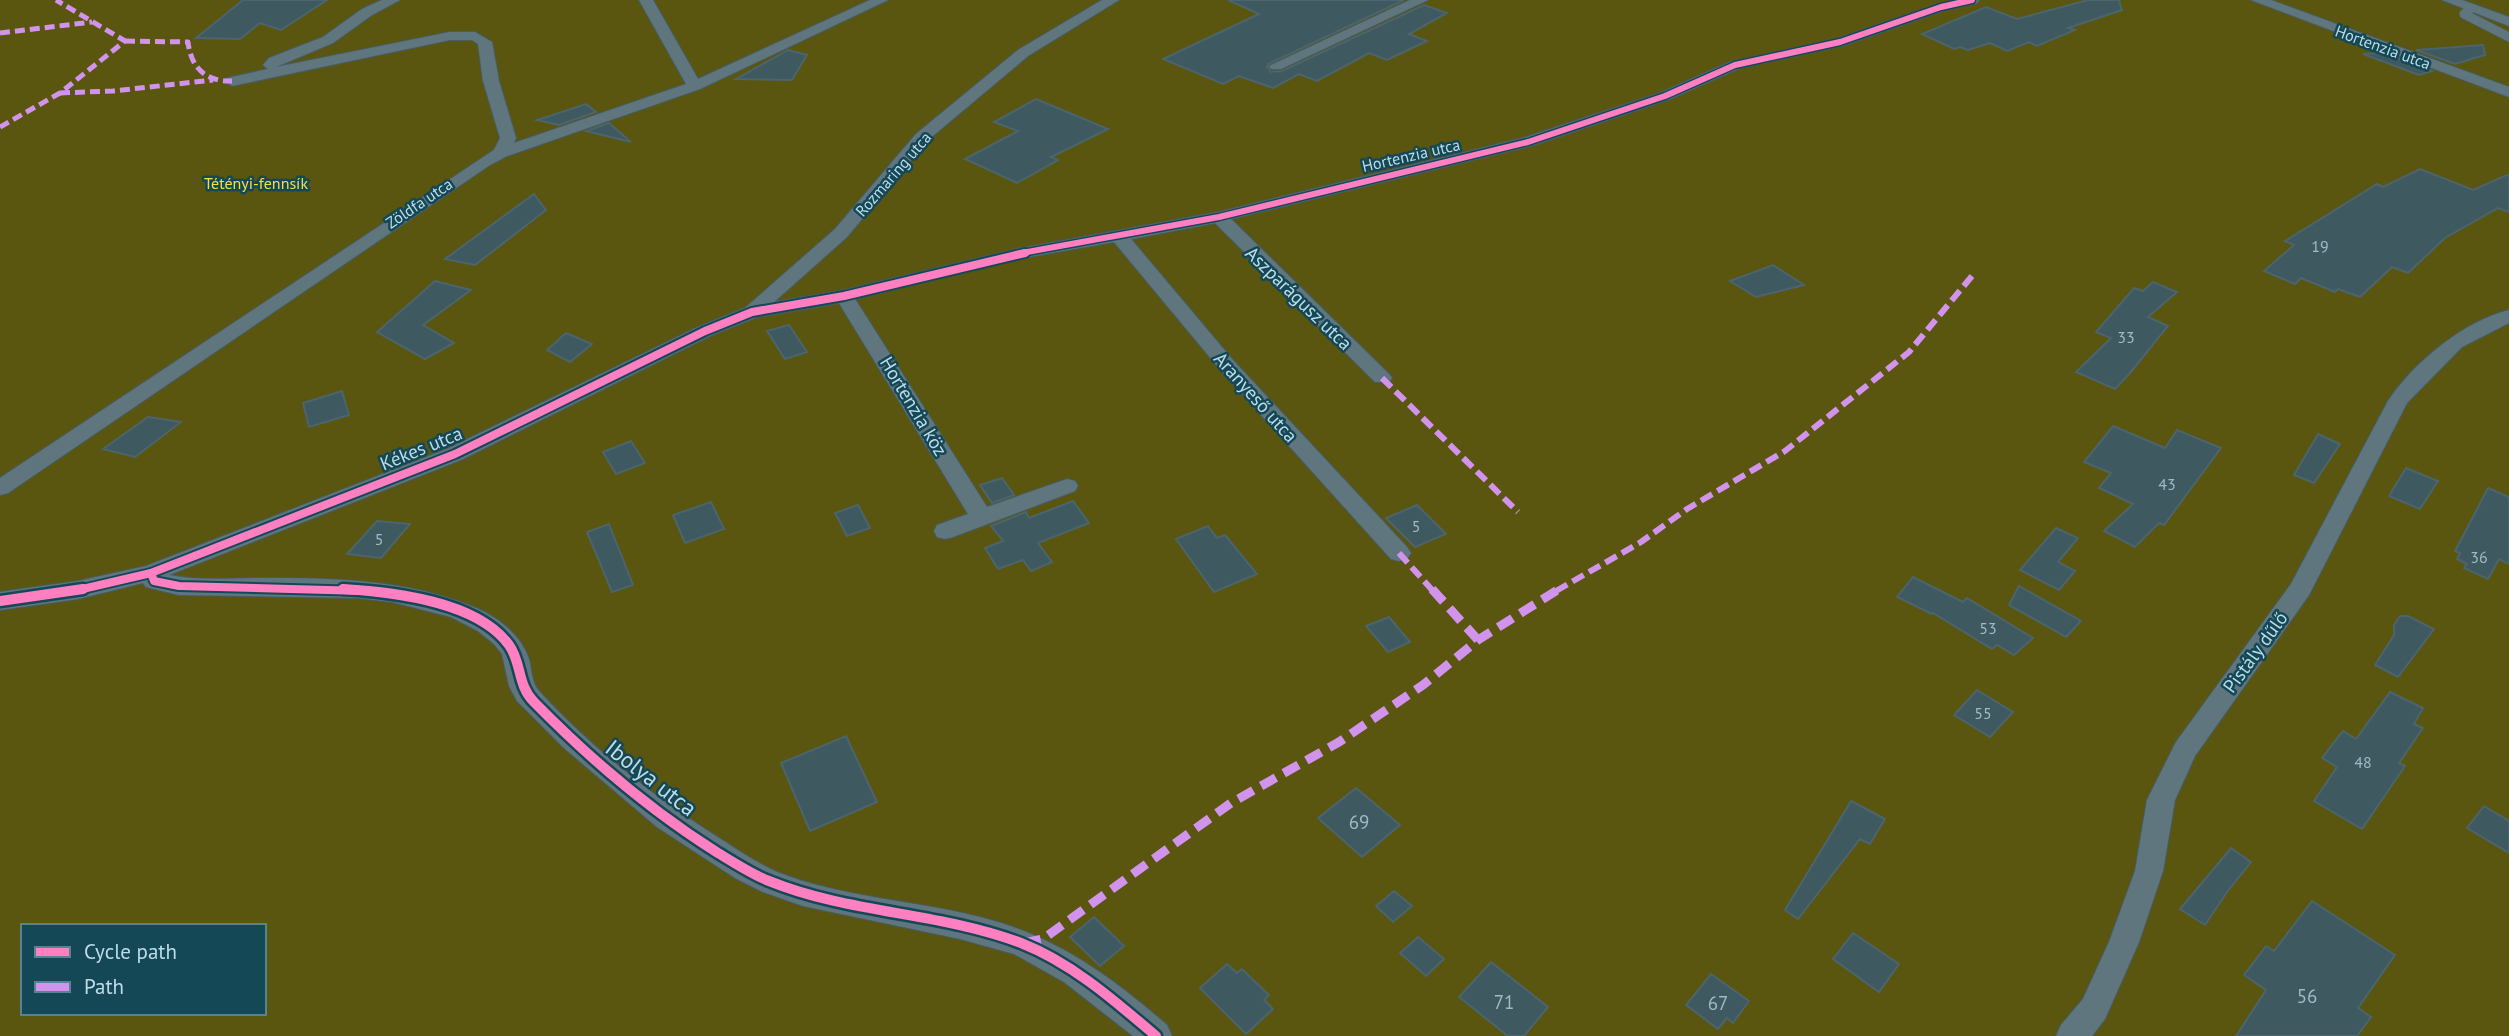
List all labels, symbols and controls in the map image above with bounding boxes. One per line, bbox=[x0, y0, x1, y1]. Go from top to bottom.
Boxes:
street label: Hortenzia utca bbox=[2333, 20, 2433, 74]
street label: Rozmaring utca bbox=[851, 128, 935, 220]
street label: Hortenzia utca bbox=[1360, 134, 1462, 176]
park label: Tétényi-fennsík bbox=[204, 173, 308, 193]
street label: Zöldfa utca bbox=[382, 173, 456, 233]
house number: 19 bbox=[2311, 236, 2329, 256]
street label: Aszparágusz utca bbox=[1241, 241, 1357, 355]
house number: 33 bbox=[2117, 327, 2135, 347]
street label: Aranyeső utca bbox=[1209, 347, 1303, 447]
street label: Hortenzia köz bbox=[875, 352, 953, 460]
street label: Kékes utca bbox=[376, 421, 466, 475]
house number: 43 bbox=[2158, 474, 2176, 494]
house number: 5 bbox=[1412, 516, 1420, 536]
house number: 5 bbox=[375, 529, 383, 549]
house number: 36 bbox=[2470, 547, 2488, 567]
street label: Pistály dűlő bbox=[2217, 607, 2293, 697]
house number: 53 bbox=[1979, 618, 1997, 638]
house number: 55 bbox=[1974, 703, 1992, 723]
street label: Ibolya utca bbox=[600, 733, 703, 822]
house number: 48 bbox=[2354, 752, 2372, 772]
house number: 69 bbox=[1349, 810, 1369, 834]
legend bbox=[21, 924, 266, 1015]
text: Cycle path bbox=[84, 938, 177, 965]
text: Path bbox=[84, 973, 124, 1000]
house number: 56 bbox=[2297, 984, 2317, 1008]
house number: 71 bbox=[1494, 990, 1514, 1014]
house number: 67 bbox=[1708, 991, 1728, 1015]

